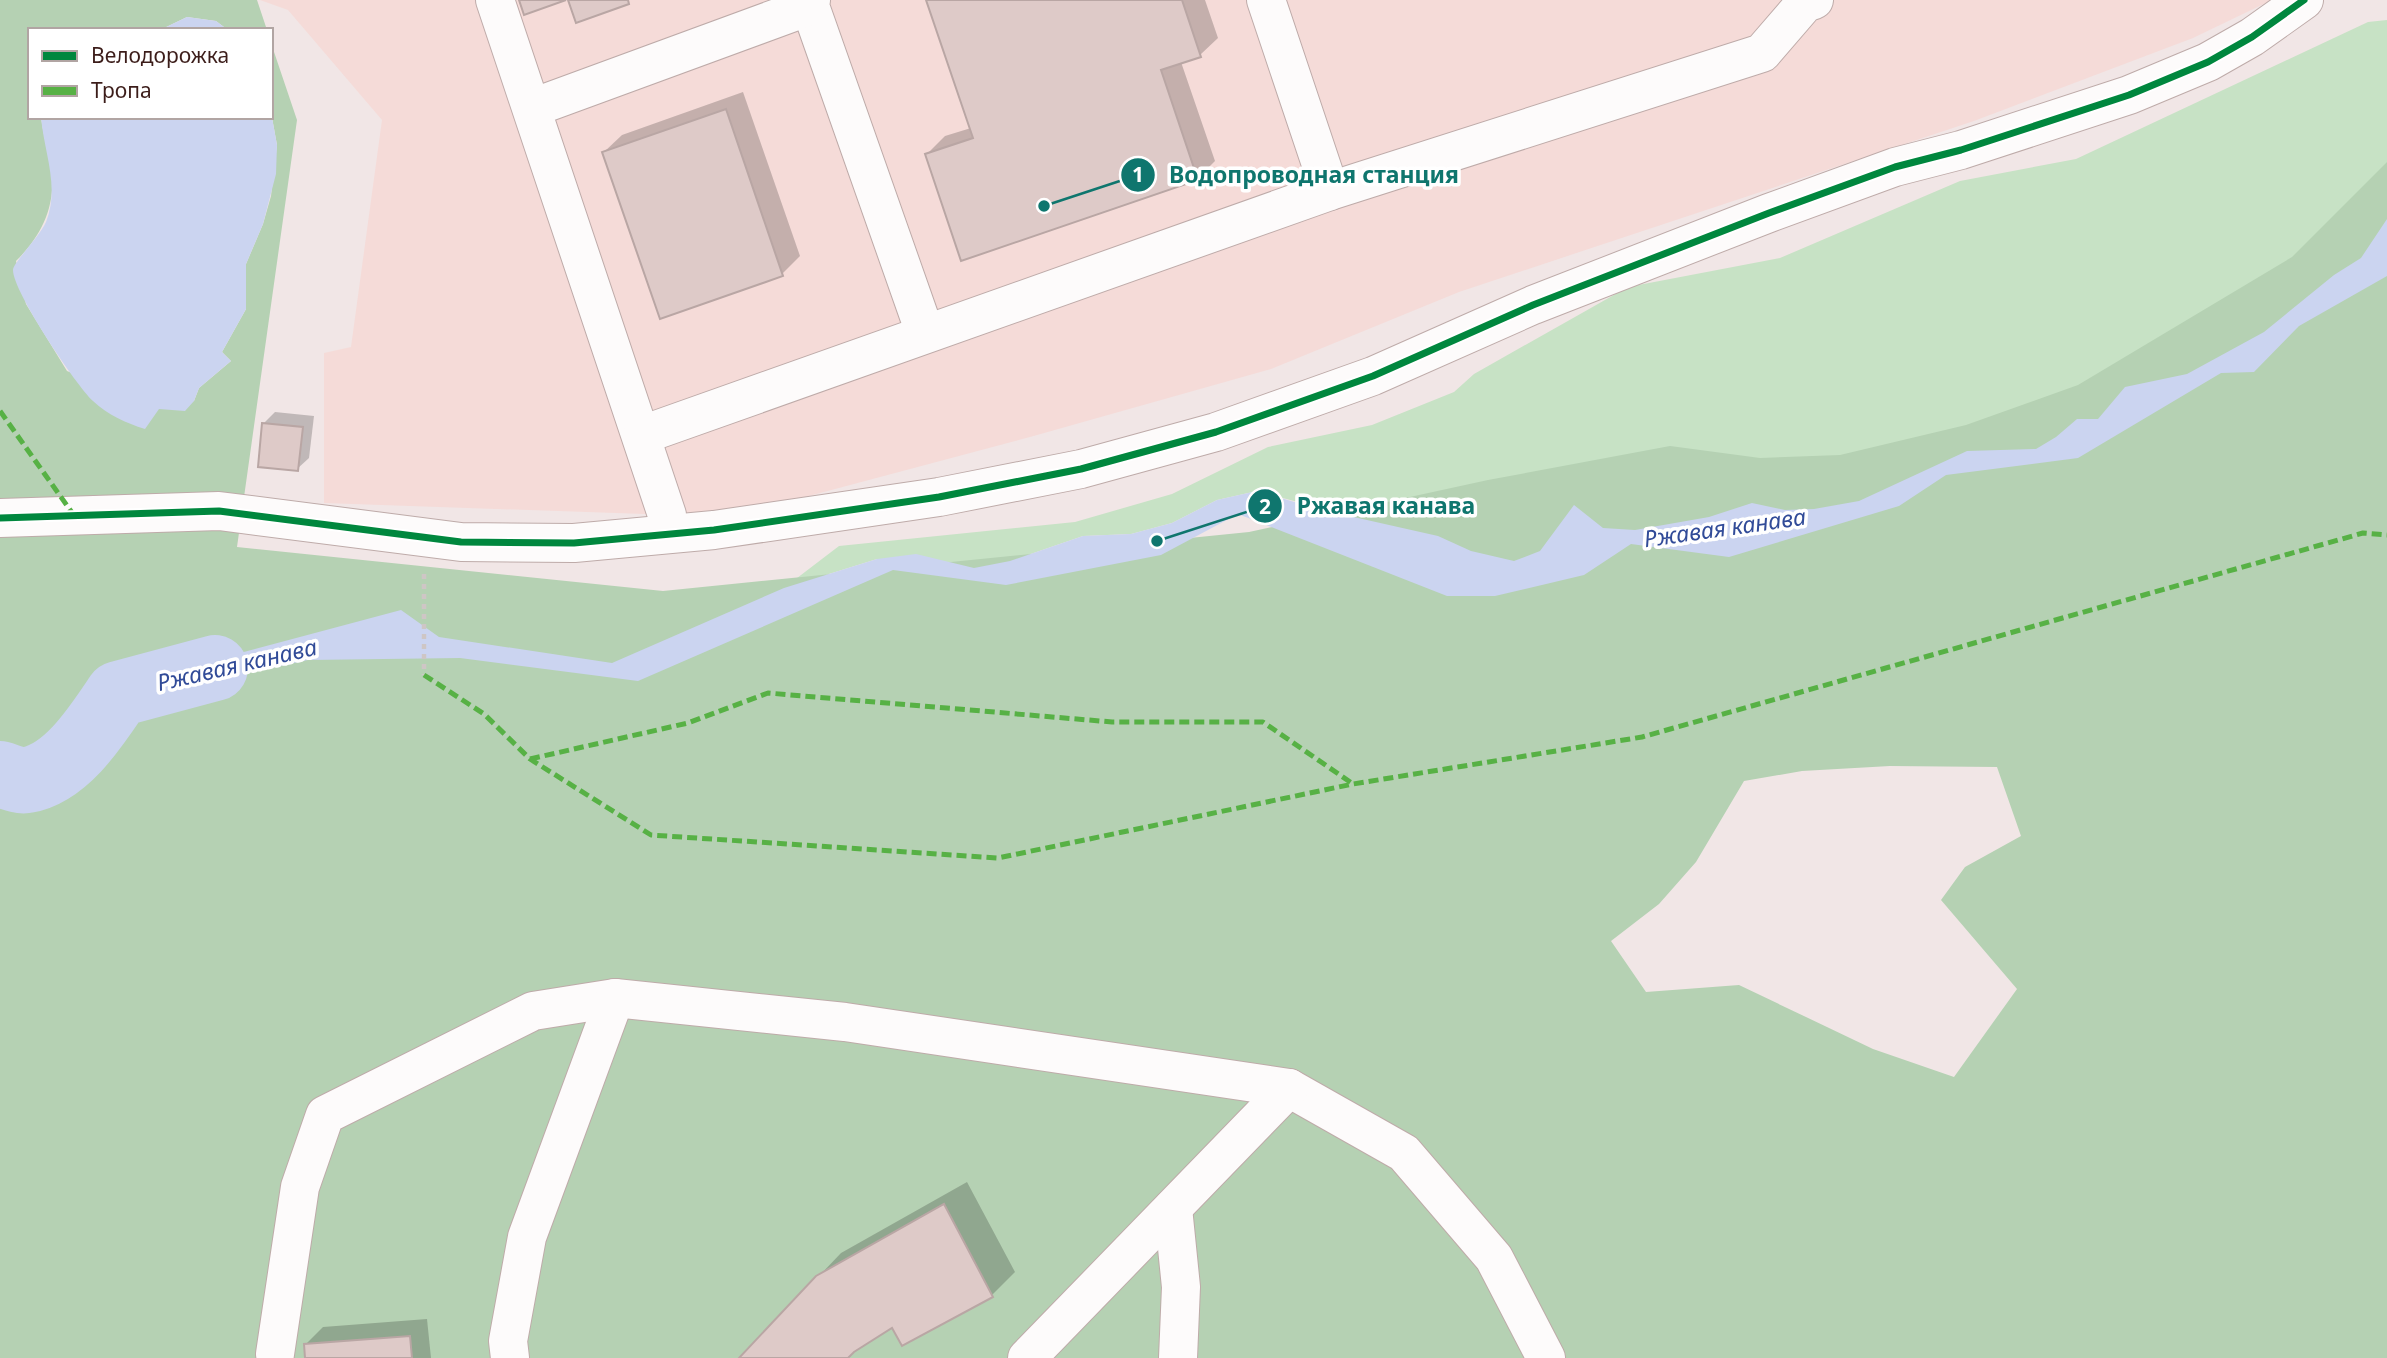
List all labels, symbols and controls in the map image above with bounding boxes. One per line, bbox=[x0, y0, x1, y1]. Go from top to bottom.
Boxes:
legend bbox=[28, 28, 273, 119]
text: Велодорожка bbox=[91, 41, 229, 69]
text: Тропа bbox=[91, 76, 152, 104]
callout: Водопроводная станция bbox=[1120, 153, 1473, 197]
text: Водопроводная станция bbox=[1169, 158, 1459, 190]
text: 1 bbox=[1132, 160, 1144, 188]
callout: Ржавая канава bbox=[1247, 484, 1489, 528]
text: Ржавая канава bbox=[1297, 489, 1475, 521]
text: 2 bbox=[1259, 492, 1271, 520]
water label: Ржавая канава bbox=[1642, 500, 1808, 554]
water label: Ржавая канава bbox=[154, 630, 320, 698]

